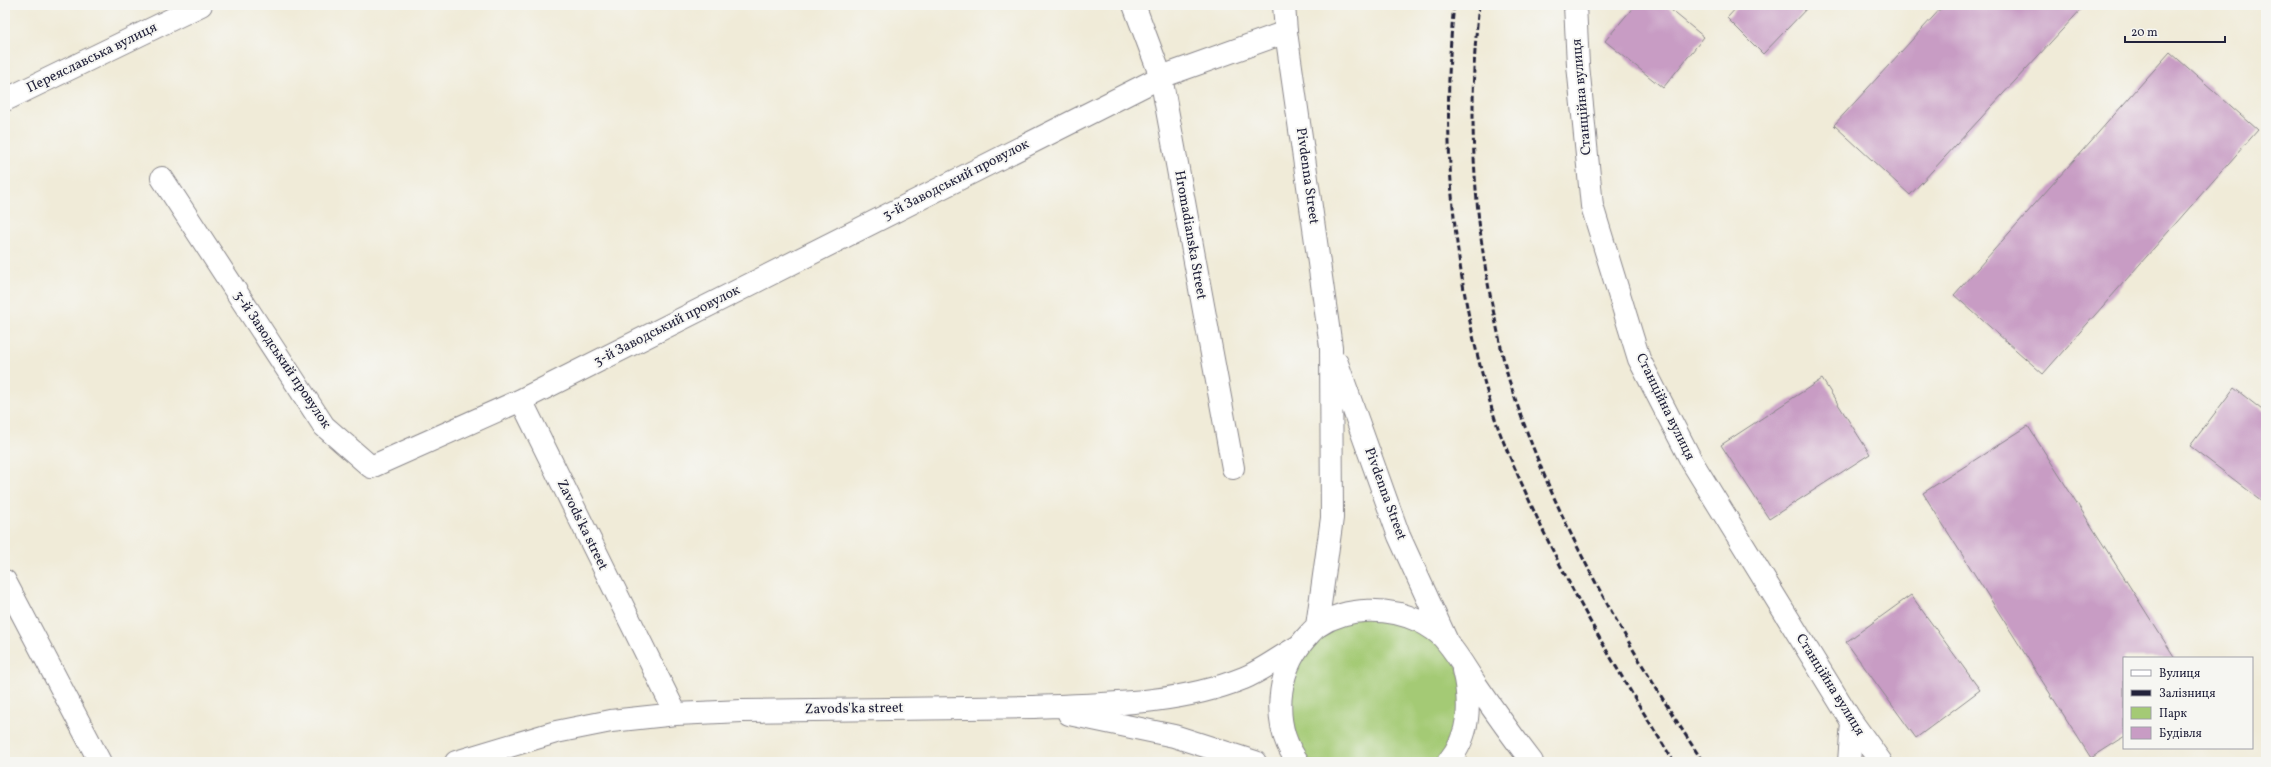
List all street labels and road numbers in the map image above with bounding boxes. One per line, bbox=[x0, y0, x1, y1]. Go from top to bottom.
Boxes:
street label: Переяславська вулиця bbox=[24, 18, 160, 98]
street label: Станційна вулиця bbox=[1567, 38, 1597, 156]
street label: Pivdenna Street bbox=[1291, 126, 1323, 226]
street label: 3-й Заводський провулок bbox=[880, 135, 1033, 225]
street label: Hromadianska Street bbox=[1169, 169, 1211, 301]
street label: 3-й Заводський провулок bbox=[591, 281, 744, 371]
street label: 3-й Заводський провулок bbox=[229, 288, 335, 433]
street label: Станційна вулиця bbox=[1631, 350, 1699, 464]
street label: Pivdenna Street bbox=[1359, 445, 1411, 543]
street label: Zavods'ka street bbox=[552, 476, 612, 574]
street label: Станційна вулиця bbox=[1791, 630, 1869, 740]
street label: Zavods'ka street bbox=[804, 699, 904, 719]

